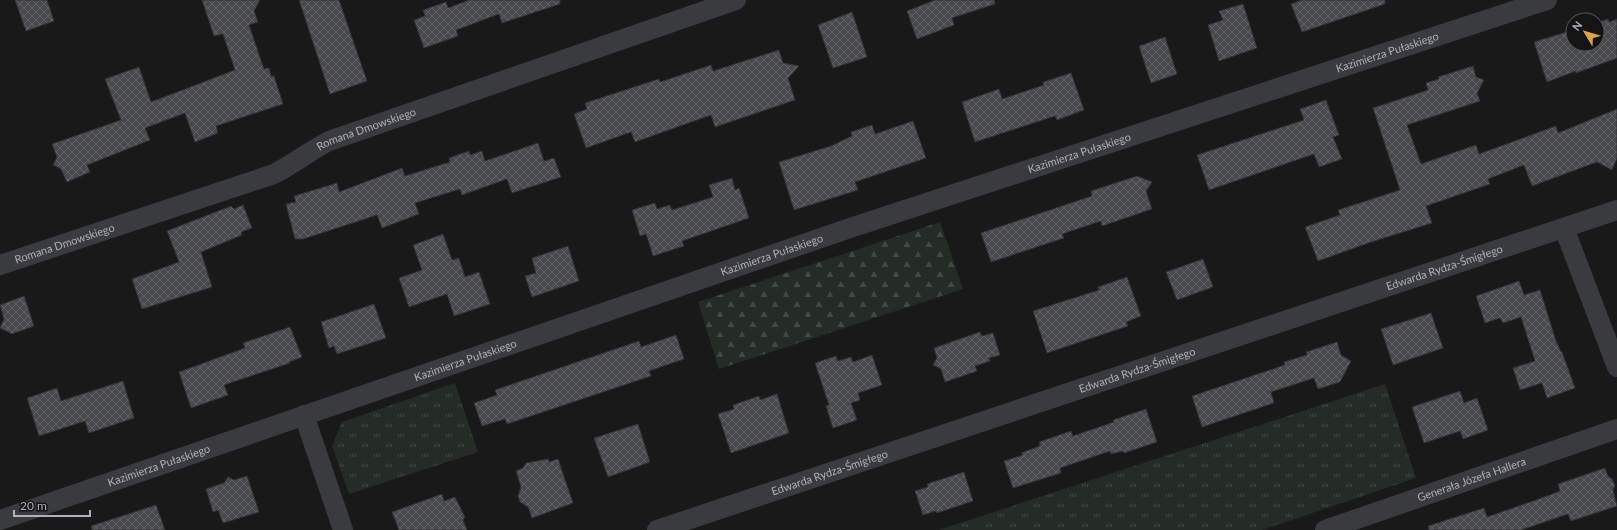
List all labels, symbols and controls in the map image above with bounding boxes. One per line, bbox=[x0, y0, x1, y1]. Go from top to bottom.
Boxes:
north arrow bbox=[1565, 12, 1605, 52]
text: N bbox=[1569, 18, 1584, 33]
street label: Kazimierza Pułaskiego bbox=[1334, 29, 1440, 75]
street label: Romana Dmowskiego bbox=[314, 104, 417, 153]
street label: Kazimierza Pułaskiego bbox=[1026, 130, 1132, 175]
street label: Romana Dmowskiego bbox=[13, 220, 116, 266]
street label: Kazimierza Pułaskiego bbox=[719, 231, 824, 278]
street label: Edwarda Rydza-Śmigłego bbox=[1384, 242, 1504, 293]
street label: Kazimierza Pułaskiego bbox=[412, 336, 518, 383]
street label: Edwarda Rydza-Śmigłego bbox=[1077, 344, 1197, 395]
street label: Kazimierza Pułaskiego bbox=[106, 441, 212, 489]
street label: Edwarda Rydza-Śmigłego bbox=[770, 447, 889, 497]
street label: Generała Józefa Hallera bbox=[1415, 454, 1527, 504]
scale bar bbox=[14, 492, 90, 518]
text: 20 m bbox=[20, 498, 47, 513]

